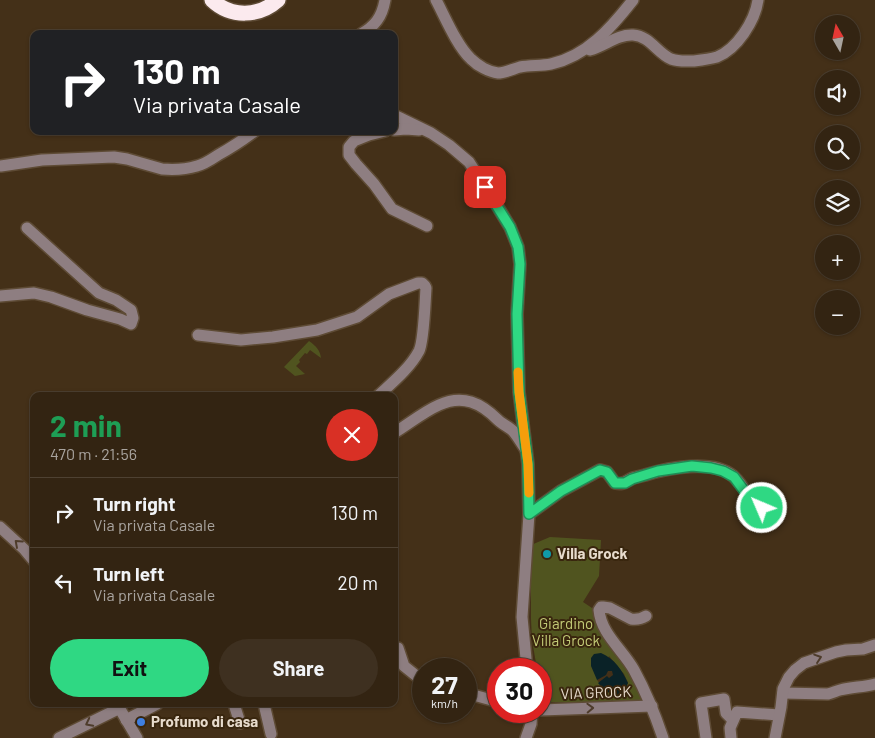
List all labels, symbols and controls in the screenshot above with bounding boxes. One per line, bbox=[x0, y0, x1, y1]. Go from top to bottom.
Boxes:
north arrow bbox=[815, 15, 860, 60]
map controls bbox=[815, 15, 860, 335]
text: 130 m bbox=[133, 49, 220, 91]
icon: right bbox=[50, 50, 115, 115]
button: sound bbox=[815, 70, 860, 115]
text: Via privata Casale bbox=[133, 91, 301, 117]
button: search bbox=[815, 125, 860, 170]
pin bbox=[464, 166, 506, 208]
icon: arrive bbox=[471, 173, 499, 201]
button: layers bbox=[815, 180, 860, 225]
button: + bbox=[815, 235, 860, 280]
button: − bbox=[815, 290, 860, 335]
text: 2 min bbox=[50, 407, 122, 443]
button: close bbox=[326, 409, 378, 461]
text: 470 m · 21:56 bbox=[50, 444, 137, 463]
position arrow bbox=[735, 481, 787, 533]
text: Turn right bbox=[93, 492, 175, 515]
icon: right bbox=[50, 499, 78, 527]
text: 130 m bbox=[331, 501, 378, 524]
text: Via privata Casale bbox=[93, 515, 215, 534]
one-way arrow bbox=[15, 540, 24, 549]
place label: Villa Grock bbox=[557, 544, 628, 562]
marker: Villa Grock bbox=[541, 548, 553, 560]
text: Turn left bbox=[93, 562, 164, 585]
icon: left bbox=[50, 569, 78, 597]
text: 20 m bbox=[338, 571, 378, 594]
text: Via privata Casale bbox=[93, 585, 215, 604]
park label: Giardino Villa Grock bbox=[532, 614, 601, 649]
button: Exit bbox=[50, 639, 209, 697]
button: Share bbox=[219, 639, 378, 697]
one-way arrow bbox=[813, 654, 822, 664]
speed limit sign: 30 bbox=[487, 658, 552, 723]
text: 27 bbox=[431, 669, 458, 699]
street label: VIA GROCK bbox=[560, 682, 632, 702]
text: km/h bbox=[431, 696, 458, 710]
one-way arrow bbox=[586, 703, 594, 714]
place label: Profumo di casa bbox=[151, 712, 258, 730]
marker: Profumo di casa bbox=[135, 716, 147, 728]
one-way arrow bbox=[86, 717, 95, 727]

